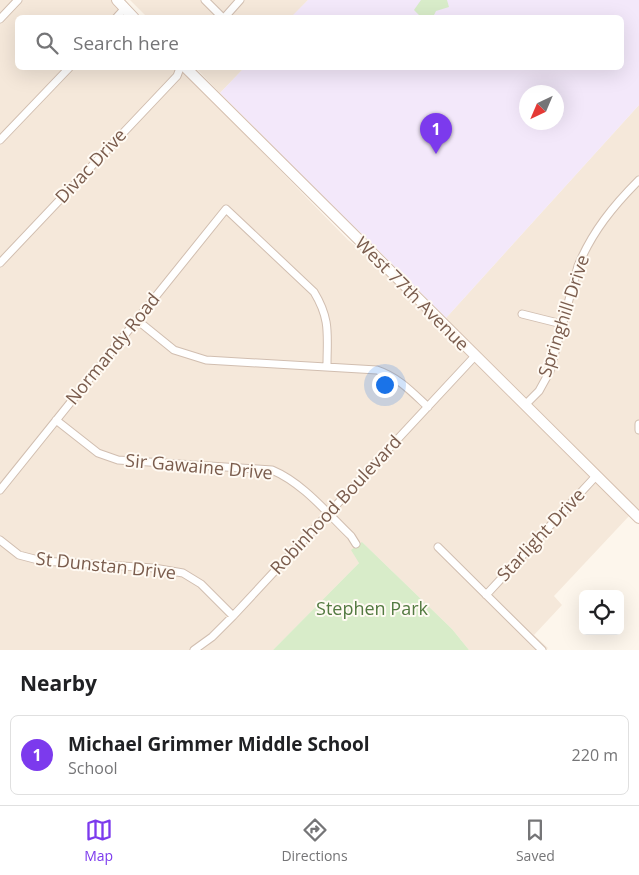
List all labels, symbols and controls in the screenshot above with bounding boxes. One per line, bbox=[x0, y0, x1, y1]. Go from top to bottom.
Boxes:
search box bbox=[15, 15, 624, 70]
icon: search bbox=[33, 29, 61, 57]
text: Search here bbox=[73, 30, 179, 56]
north arrow bbox=[519, 85, 564, 130]
pin: 1 bbox=[420, 113, 452, 154]
street label: Divac Drive bbox=[49, 123, 131, 208]
street label: West 77th Avenue bbox=[351, 231, 475, 355]
street label: Springhill Drive bbox=[532, 252, 594, 380]
street label: Normandy Road bbox=[60, 288, 165, 409]
your location bbox=[372, 372, 398, 398]
street label: Robinhood Boulevard bbox=[264, 429, 406, 579]
street label: Sir Gawaine Drive bbox=[124, 448, 274, 484]
street label: Starlight Drive bbox=[491, 483, 590, 586]
street label: St Dunstan Drive bbox=[35, 546, 177, 584]
map controls bbox=[579, 590, 624, 635]
button: locate bbox=[579, 590, 624, 635]
park label: Stephen Park bbox=[316, 596, 428, 620]
text: Nearby bbox=[20, 669, 97, 697]
text: Michael Grimmer Middle School bbox=[68, 731, 369, 757]
text: 1 bbox=[32, 744, 42, 766]
text: 220 m bbox=[572, 744, 618, 766]
text: School bbox=[68, 757, 118, 779]
tab: Map bbox=[84, 816, 113, 865]
tab: Directions bbox=[281, 816, 348, 865]
tab: Saved bbox=[516, 816, 555, 865]

